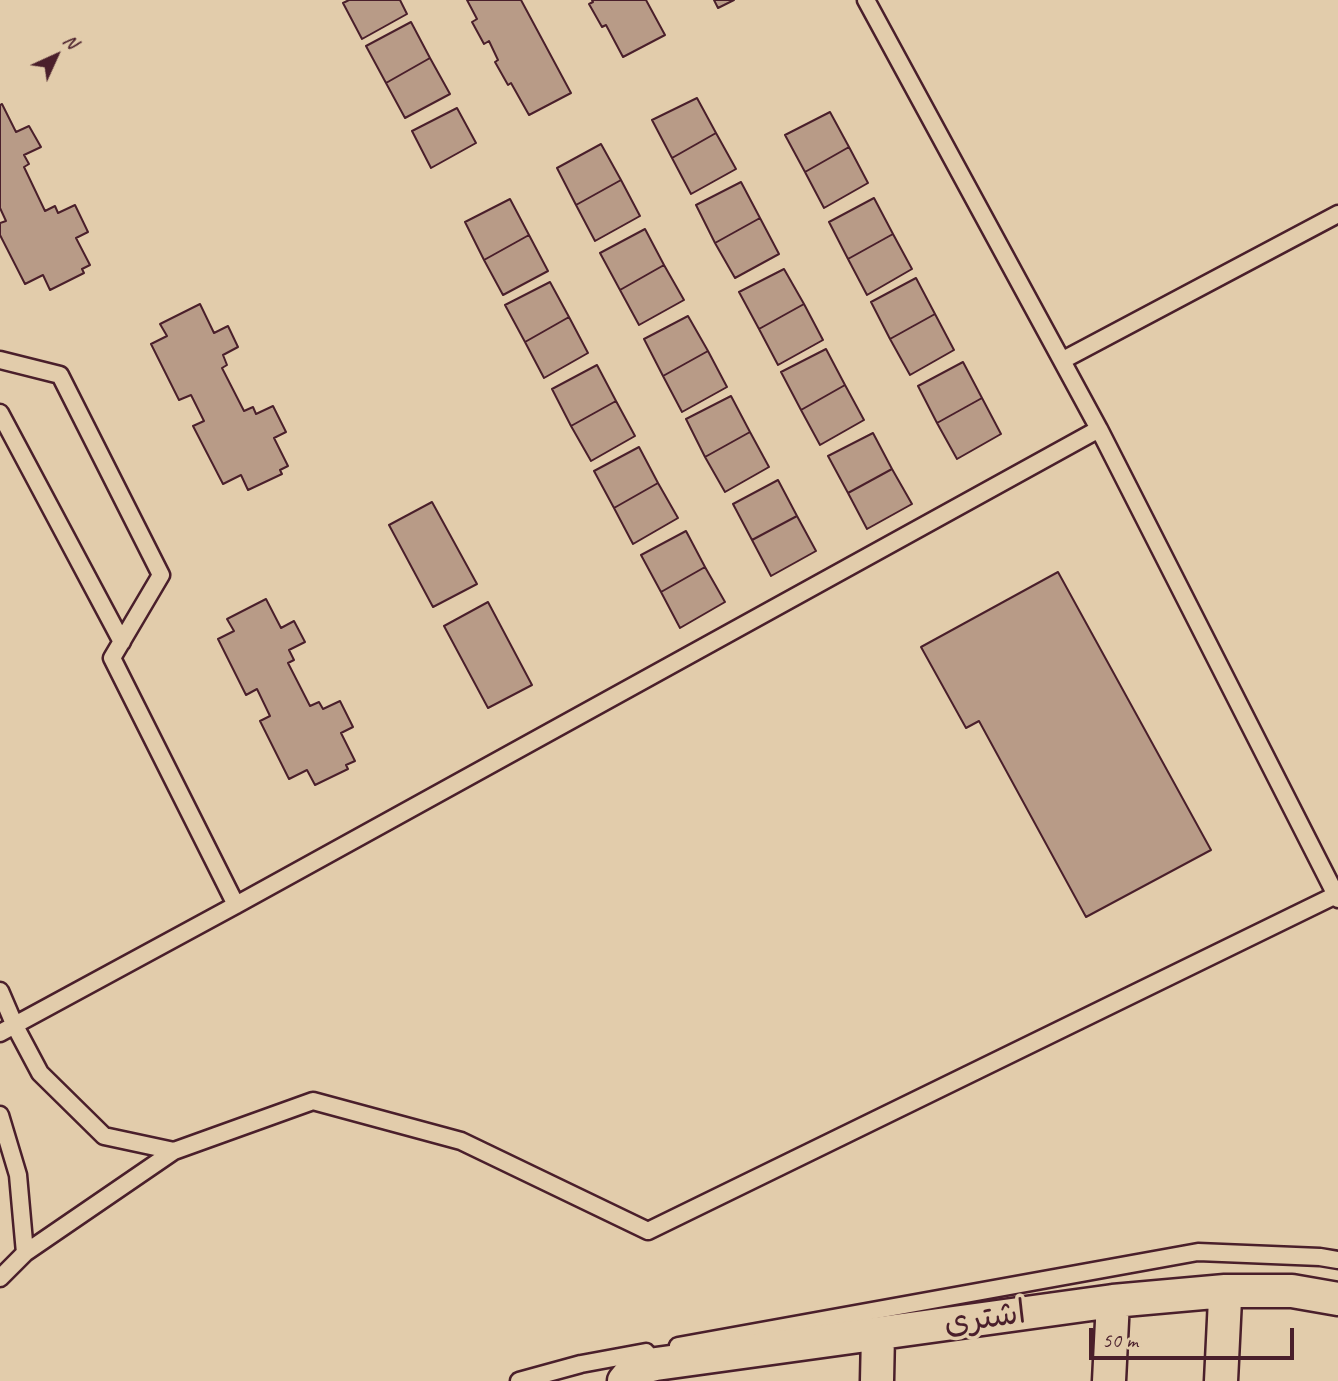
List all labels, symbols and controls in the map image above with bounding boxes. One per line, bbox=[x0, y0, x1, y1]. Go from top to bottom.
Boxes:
north arrow bbox=[21, 21, 91, 91]
text: N bbox=[58, 29, 83, 54]
street label: اشتری bbox=[941, 1294, 1029, 1344]
scale bar bbox=[1093, 1314, 1298, 1358]
text: 50 m bbox=[1102, 1327, 1138, 1353]

